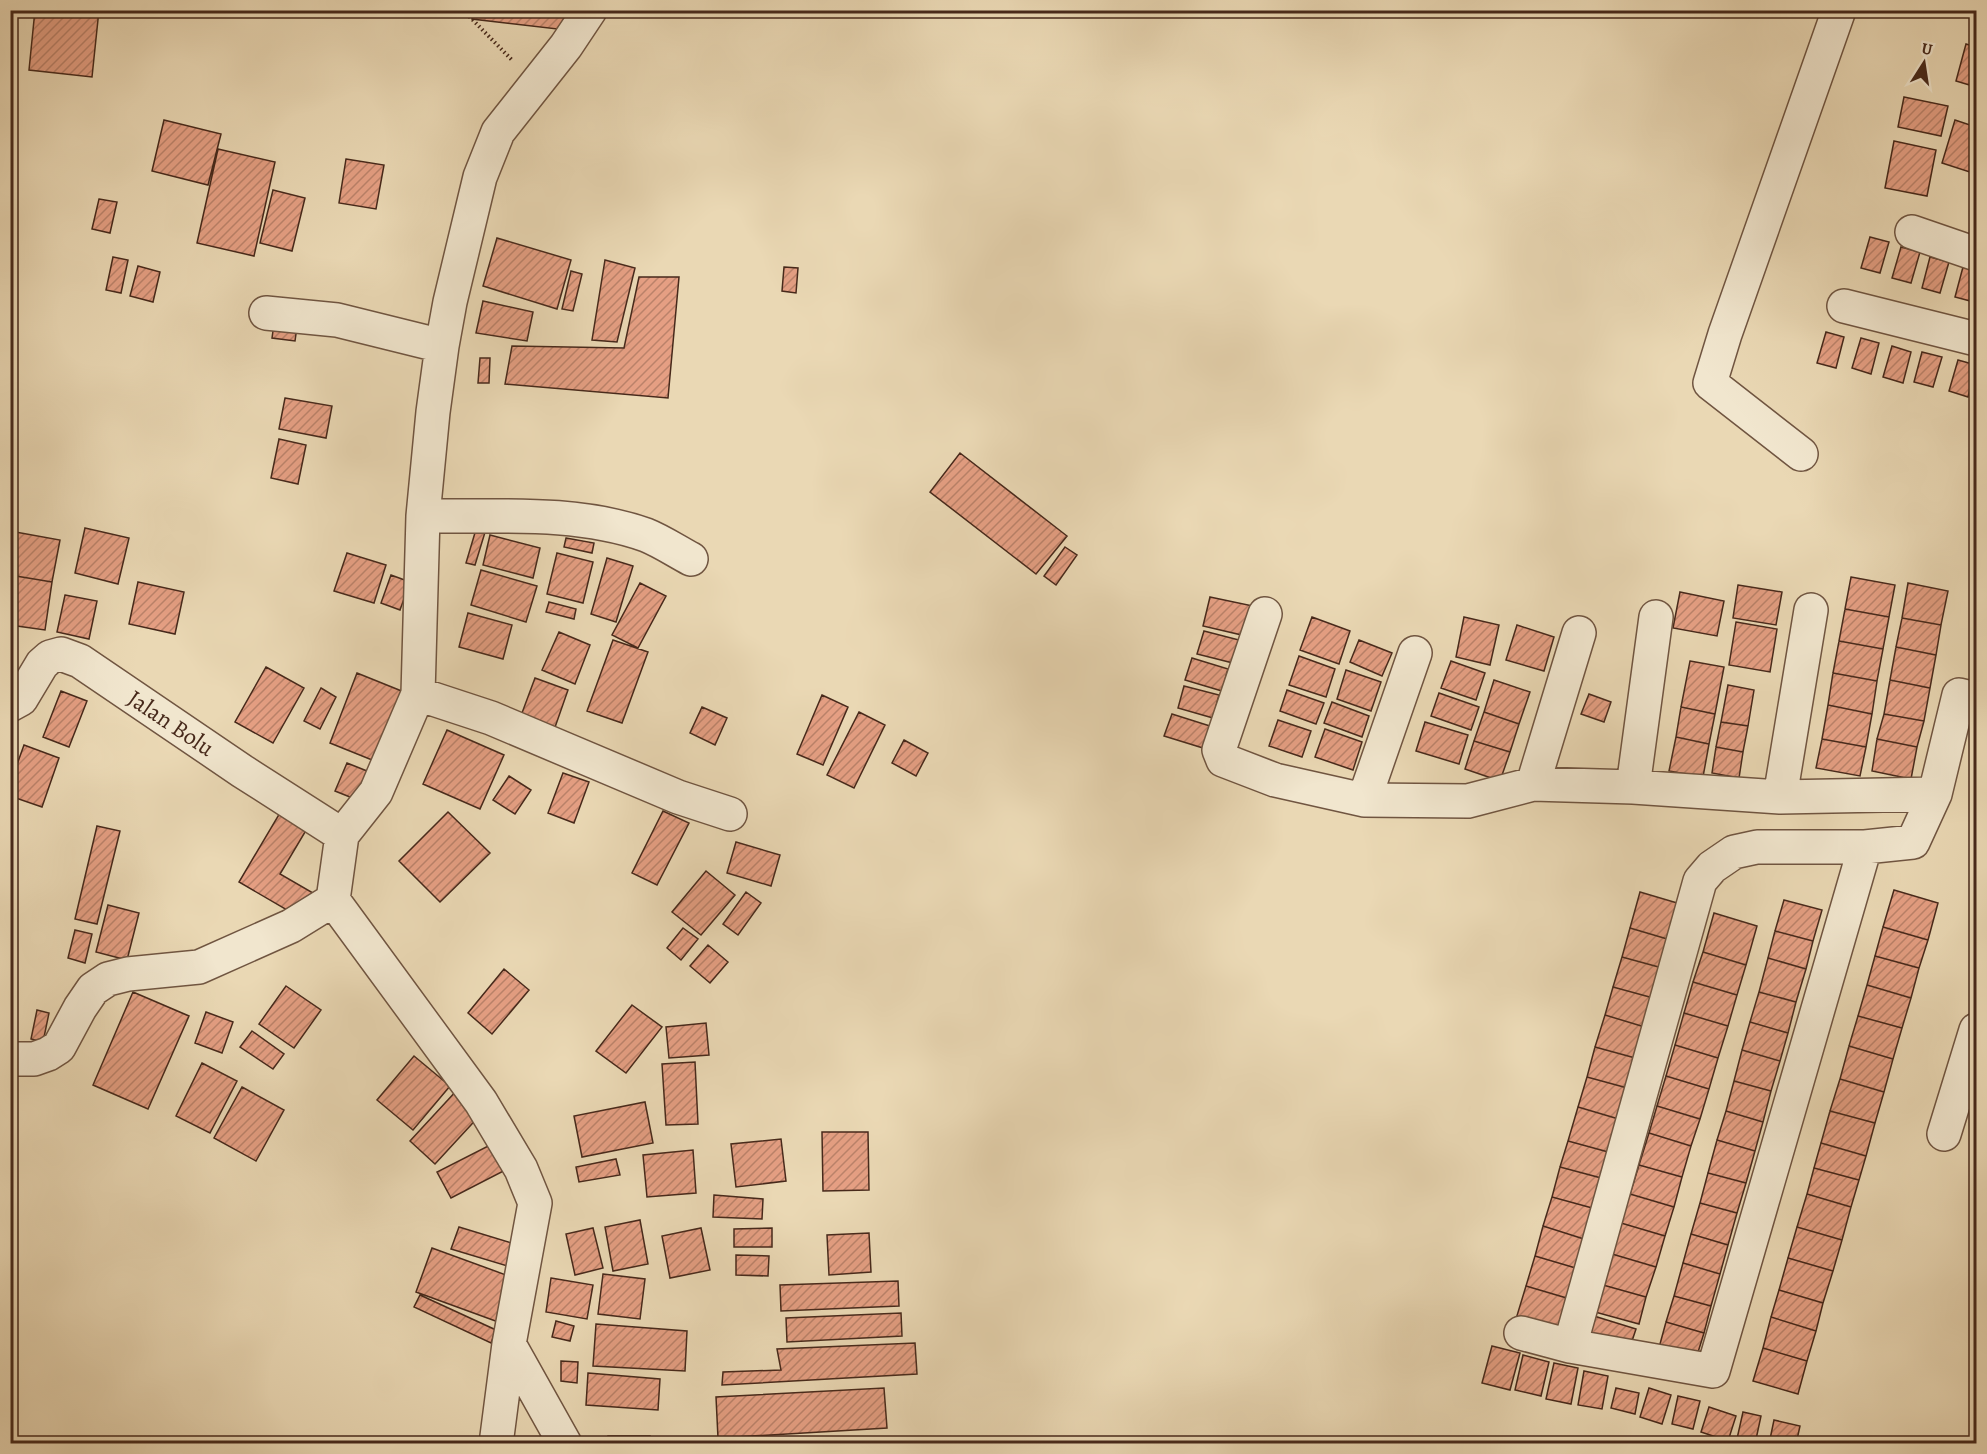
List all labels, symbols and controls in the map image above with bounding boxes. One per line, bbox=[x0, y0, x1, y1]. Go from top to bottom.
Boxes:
north arrow bbox=[1894, 33, 1954, 93]
text: U bbox=[1919, 37, 1935, 61]
street label: Jalan Bolu bbox=[121, 682, 221, 764]

